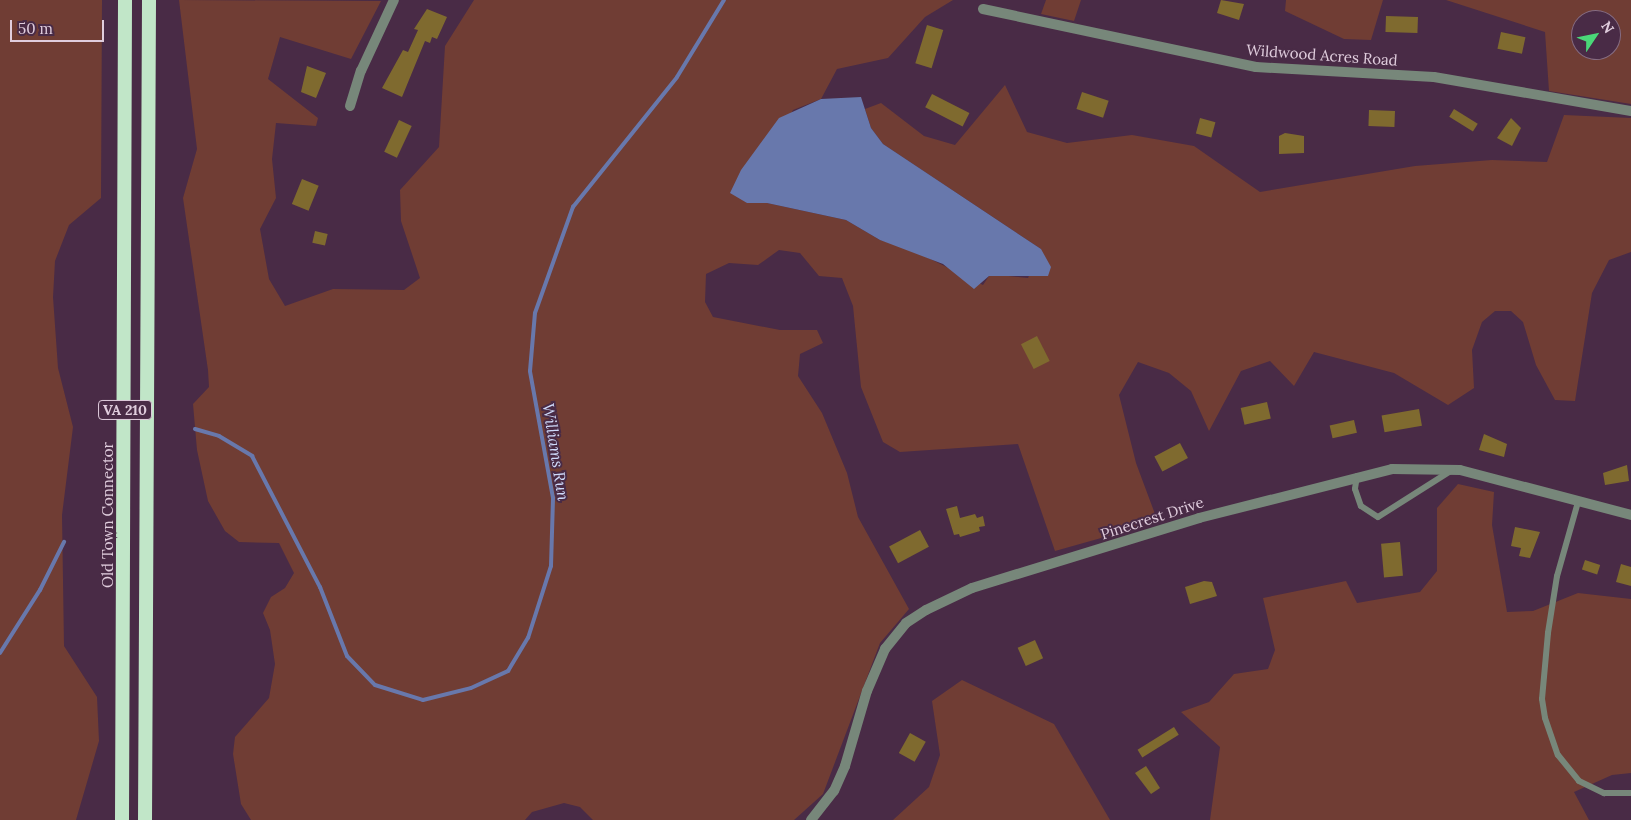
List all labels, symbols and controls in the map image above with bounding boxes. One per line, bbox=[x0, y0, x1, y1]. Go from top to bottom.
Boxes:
scale bar bbox=[12, 10, 106, 42]
north arrow bbox=[1571, 10, 1621, 60]
text: N bbox=[1597, 18, 1618, 37]
text: 50 m bbox=[18, 19, 53, 38]
street label: Wildwood Acres Road bbox=[1246, 41, 1398, 69]
road number: VA 210 bbox=[98, 398, 152, 422]
water label: Williams Run bbox=[539, 402, 573, 502]
street label: Old Town Connector bbox=[99, 442, 117, 588]
street label: Pinecrest Drive bbox=[1098, 493, 1206, 543]

